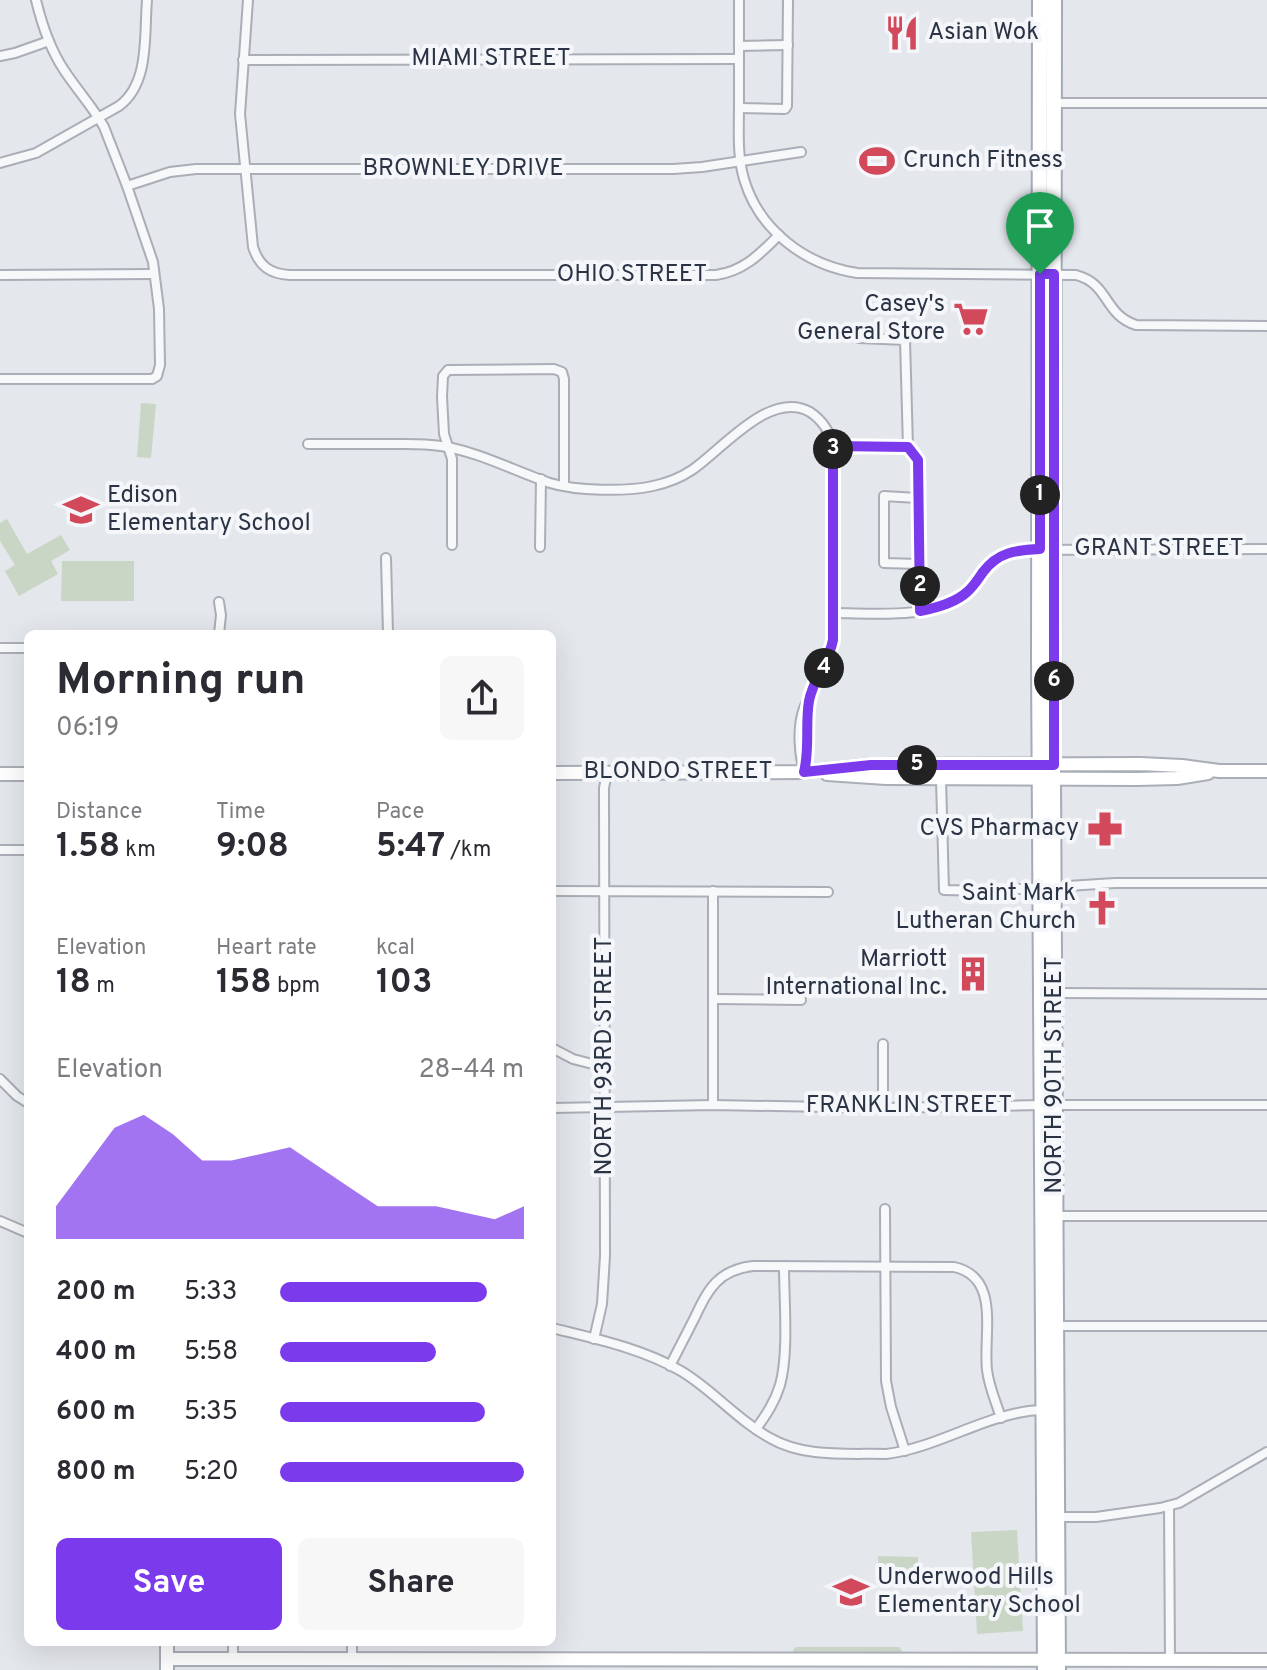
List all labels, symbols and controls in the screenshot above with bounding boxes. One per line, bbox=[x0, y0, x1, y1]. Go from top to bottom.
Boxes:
restaurant icon: Asian Wok bbox=[883, 14, 921, 52]
place label: Asian Wok bbox=[928, 18, 1039, 48]
street label: MIAMI STREET bbox=[411, 44, 571, 74]
sports icon: Crunch Fitness bbox=[858, 142, 896, 180]
place label: Crunch Fitness bbox=[903, 146, 1063, 176]
street label: BROWNLEY DRIVE bbox=[362, 154, 564, 184]
pin bbox=[1006, 192, 1074, 274]
icon: arrive bbox=[1018, 204, 1062, 248]
street label: OHIO STREET bbox=[557, 260, 707, 290]
place label: Casey's General Store bbox=[797, 290, 945, 348]
supermarket icon: Casey's General Store bbox=[952, 300, 990, 338]
pin: 3 bbox=[813, 429, 853, 469]
text: 3 bbox=[826, 435, 840, 462]
pin: 1 bbox=[1020, 475, 1060, 515]
place label: Edison Elementary School bbox=[107, 481, 311, 539]
text: 1 bbox=[1036, 481, 1044, 508]
school or university icon: Edison Elementary School bbox=[62, 491, 100, 529]
street label: GRANT STREET bbox=[1074, 534, 1244, 564]
pin: 2 bbox=[900, 566, 940, 606]
text: 2 bbox=[913, 572, 927, 599]
pin: 4 bbox=[804, 648, 844, 688]
text: Morning run bbox=[56, 654, 306, 710]
text: 4 bbox=[817, 654, 831, 681]
button: share bbox=[440, 656, 524, 740]
pin: 6 bbox=[1034, 661, 1074, 701]
text: 6 bbox=[1047, 667, 1061, 694]
text: 06:19 bbox=[56, 712, 119, 745]
pin: 5 bbox=[897, 745, 937, 785]
text: 5 bbox=[910, 751, 924, 778]
street label: BLONDO STREET bbox=[583, 757, 773, 787]
text: Distance bbox=[56, 799, 142, 826]
text: Time bbox=[216, 799, 265, 826]
text: Pace bbox=[376, 799, 424, 826]
pharmacy icon: CVS Pharmacy bbox=[1086, 810, 1124, 848]
place label: CVS Pharmacy bbox=[919, 814, 1079, 844]
text: 1.58 bbox=[56, 826, 120, 869]
text: 9:08 bbox=[216, 826, 289, 869]
text: 5:47 bbox=[376, 826, 445, 869]
text: km bbox=[120, 837, 156, 864]
text: /km bbox=[445, 837, 491, 864]
place label: Saint Mark Lutheran Church bbox=[896, 879, 1076, 937]
church icon: Saint Mark Lutheran Church bbox=[1083, 889, 1121, 927]
text: Elevation bbox=[56, 935, 146, 962]
text: Heart rate bbox=[216, 935, 317, 962]
text: kcal bbox=[376, 935, 415, 962]
street label: NORTH 93RD STREET bbox=[590, 936, 620, 1176]
place label: Marriott International Inc. bbox=[765, 945, 947, 1003]
building icon: Marriott International Inc. bbox=[954, 955, 992, 993]
street label: NORTH 90TH STREET bbox=[1040, 956, 1070, 1194]
text: 18 bbox=[56, 962, 91, 1005]
text: 158 bbox=[216, 962, 272, 1005]
text: 103 bbox=[376, 962, 432, 1005]
text: m bbox=[91, 973, 115, 1000]
text: bpm bbox=[272, 973, 320, 1000]
text: Elevation bbox=[56, 1054, 163, 1087]
text: 28–44 m bbox=[419, 1054, 524, 1087]
street label: FRANKLIN STREET bbox=[806, 1091, 1012, 1121]
text: 200 m bbox=[56, 1276, 135, 1309]
text: 5:33 bbox=[184, 1276, 237, 1309]
text: 400 m bbox=[56, 1336, 136, 1369]
text: 5:58 bbox=[184, 1336, 238, 1369]
text: 600 m bbox=[56, 1396, 136, 1429]
text: 5:35 bbox=[184, 1396, 238, 1429]
text: 800 m bbox=[56, 1456, 136, 1489]
text: 5:20 bbox=[184, 1456, 239, 1489]
button: Save bbox=[56, 1538, 282, 1630]
button: Share bbox=[298, 1538, 524, 1630]
place label: Underwood Hills Elementary School bbox=[877, 1563, 1081, 1621]
school or university icon: Underwood Hills Elementary School bbox=[832, 1573, 870, 1611]

